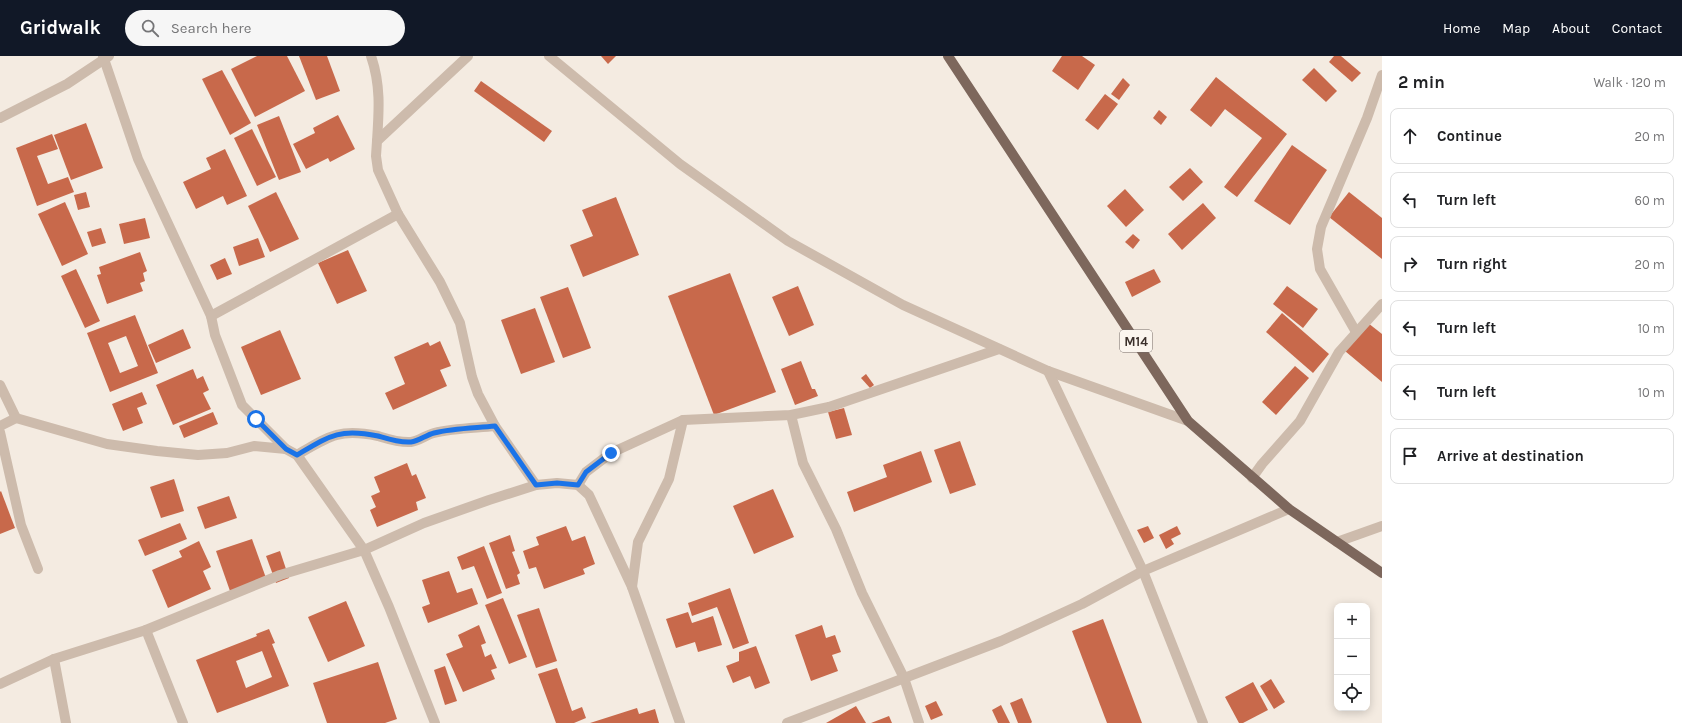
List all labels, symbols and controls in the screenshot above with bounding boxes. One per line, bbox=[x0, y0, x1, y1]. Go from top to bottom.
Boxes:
search box bbox=[125, 10, 405, 46]
text: Gridwalk bbox=[20, 17, 101, 39]
icon: search bbox=[139, 17, 161, 39]
text: Search here bbox=[171, 19, 251, 37]
text: Home bbox=[1443, 20, 1480, 37]
text: Map bbox=[1502, 20, 1530, 37]
text: About bbox=[1552, 20, 1590, 37]
text: Contact bbox=[1612, 20, 1662, 37]
text: 2 min bbox=[1398, 72, 1445, 92]
text: Walk · 120 m bbox=[1593, 75, 1666, 90]
icon: ahead bbox=[1399, 125, 1421, 147]
text: Continue bbox=[1437, 127, 1502, 145]
text: 20 m bbox=[1635, 129, 1665, 144]
icon: left bbox=[1399, 189, 1421, 211]
text: Turn left bbox=[1437, 191, 1496, 209]
text: 60 m bbox=[1635, 193, 1665, 208]
icon: right bbox=[1399, 253, 1421, 275]
text: Turn right bbox=[1437, 255, 1507, 273]
text: 20 m bbox=[1635, 257, 1665, 272]
icon: left bbox=[1399, 317, 1421, 339]
text: Turn left bbox=[1437, 319, 1496, 337]
text: 10 m bbox=[1638, 321, 1665, 336]
road number: M14 bbox=[1120, 330, 1152, 352]
icon: left bbox=[1399, 381, 1421, 403]
text: Turn left bbox=[1437, 383, 1496, 401]
text: 10 m bbox=[1638, 385, 1665, 400]
route start bbox=[247, 410, 265, 428]
route end bbox=[602, 444, 620, 462]
icon: arrive bbox=[1399, 445, 1421, 467]
text: Arrive at destination bbox=[1437, 447, 1584, 465]
map controls bbox=[1334, 603, 1370, 711]
button: + bbox=[1334, 603, 1370, 639]
button: − bbox=[1334, 639, 1370, 675]
button: locate bbox=[1334, 675, 1370, 711]

